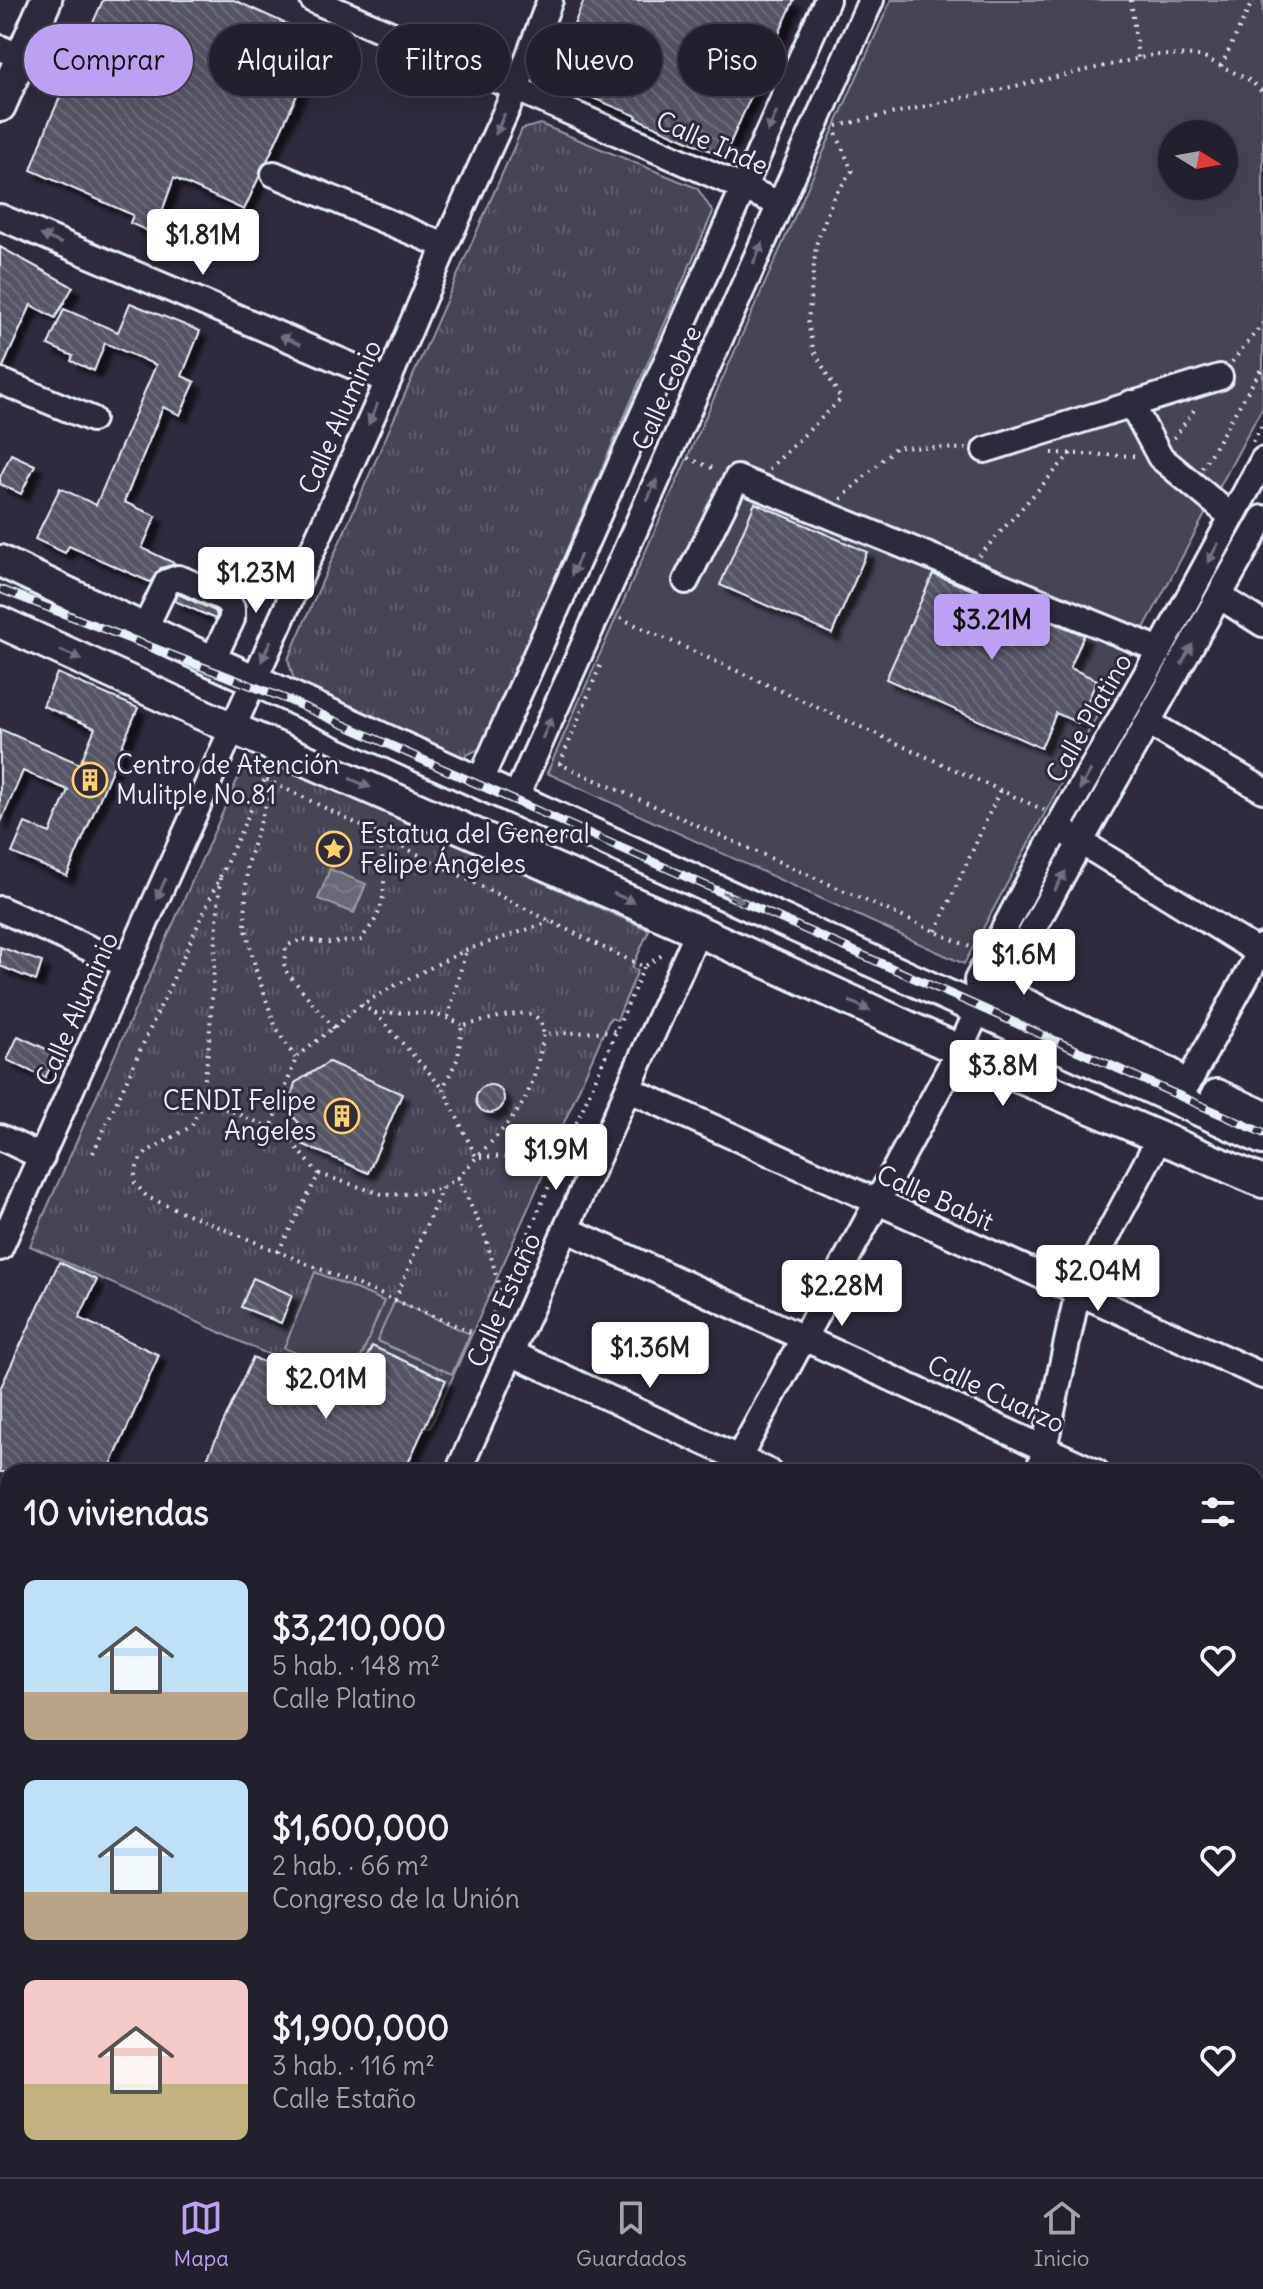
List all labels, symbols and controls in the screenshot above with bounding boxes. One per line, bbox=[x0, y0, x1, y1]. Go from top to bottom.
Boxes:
chip: Comprar bbox=[24, 24, 193, 96]
chip: Alquilar bbox=[209, 24, 361, 96]
chip: Filtros bbox=[377, 24, 510, 96]
chip: Nuevo bbox=[526, 24, 662, 96]
chip: Piso bbox=[678, 24, 786, 96]
street label: Calle Inde bbox=[651, 103, 773, 182]
one-way arrow bbox=[765, 111, 779, 134]
one-way arrow bbox=[493, 113, 507, 136]
north arrow bbox=[1158, 120, 1238, 200]
map controls bbox=[1158, 120, 1238, 200]
pin: $1.81M bbox=[138, 209, 268, 277]
text: $1.81M bbox=[165, 218, 241, 251]
one-way arrow bbox=[39, 232, 62, 245]
one-way arrow bbox=[752, 241, 765, 265]
street label: Calle Cobre bbox=[624, 320, 709, 455]
one-way arrow bbox=[278, 333, 302, 346]
street label: Calle Aluminio bbox=[291, 335, 388, 499]
one-way arrow bbox=[366, 402, 380, 425]
one-way arrow bbox=[645, 478, 659, 502]
one-way arrow bbox=[1206, 542, 1219, 565]
pin: $1.23M bbox=[191, 547, 321, 615]
one-way arrow bbox=[569, 553, 583, 577]
text: $1.23M bbox=[216, 556, 296, 589]
pin: $3.21M bbox=[927, 594, 1057, 662]
text: $3.21M bbox=[952, 603, 1032, 636]
one-way arrow bbox=[259, 639, 273, 662]
one-way arrow bbox=[1180, 643, 1194, 665]
street label: Calle Platino bbox=[1038, 647, 1139, 788]
one-way arrow bbox=[59, 648, 83, 661]
one-way arrow bbox=[540, 716, 553, 740]
place label: Centro de Atención Mulitple No.81 bbox=[116, 748, 339, 811]
building icon: Centro de Atención Mulitple No.81 bbox=[71, 761, 109, 799]
one-way arrow bbox=[1078, 769, 1092, 791]
one-way arrow bbox=[348, 776, 372, 790]
place label: Estatua del General Felipe Ángeles bbox=[360, 817, 590, 880]
place icon: Estatua del General Felipe Ángeles bbox=[315, 830, 353, 868]
one-way arrow bbox=[1053, 869, 1066, 892]
one-way arrow bbox=[155, 877, 168, 900]
one-way arrow bbox=[721, 890, 744, 904]
one-way arrow bbox=[612, 892, 635, 905]
street label: Calle Aluminio bbox=[28, 927, 125, 1091]
pin: $1.6M bbox=[968, 929, 1080, 997]
text: $1.6M bbox=[991, 938, 1057, 971]
one-way arrow bbox=[849, 999, 872, 1013]
pin: $3.8M bbox=[947, 1040, 1059, 1108]
text: $3.8M bbox=[968, 1049, 1038, 1082]
place label: CENDI Felipe Angeles bbox=[163, 1084, 316, 1147]
building icon: CENDI Felipe Angeles bbox=[323, 1097, 361, 1135]
pin: $1.9M bbox=[500, 1124, 612, 1192]
text: $1.9M bbox=[523, 1133, 589, 1166]
street label: Calle Babit bbox=[872, 1157, 999, 1238]
street label: Calle Estaño bbox=[459, 1227, 548, 1372]
pin: $2.04M bbox=[1033, 1245, 1163, 1313]
text: $2.04M bbox=[1054, 1254, 1142, 1287]
pin: $2.28M bbox=[777, 1260, 907, 1328]
text: $2.28M bbox=[800, 1269, 884, 1302]
pin: $1.36M bbox=[585, 1322, 715, 1390]
text: $1.36M bbox=[610, 1331, 690, 1364]
street label: Calle Cuarzo bbox=[922, 1347, 1070, 1440]
pin: $2.01M bbox=[261, 1353, 391, 1421]
text: $2.01M bbox=[285, 1362, 367, 1395]
icon: filters bbox=[1196, 1490, 1240, 1534]
text: 10 viviendas bbox=[24, 1491, 209, 1534]
text: $3,210,000 bbox=[272, 1606, 446, 1649]
icon: home bbox=[88, 1612, 184, 1708]
icon: heart bbox=[1196, 1638, 1240, 1682]
text: 5 hab. · 148 m² bbox=[272, 1649, 440, 1682]
text: Calle Platino bbox=[272, 1682, 416, 1715]
text: $1,600,000 bbox=[272, 1806, 450, 1849]
icon: home bbox=[88, 1812, 184, 1908]
icon: heart bbox=[1196, 1838, 1240, 1882]
text: 2 hab. · 66 m² bbox=[272, 1849, 429, 1882]
text: Congreso de la Unión bbox=[272, 1882, 520, 1915]
text: $1,900,000 bbox=[272, 2006, 449, 2049]
icon: home bbox=[88, 2012, 184, 2108]
icon: heart bbox=[1196, 2038, 1240, 2082]
text: 3 hab. · 116 m² bbox=[272, 2049, 435, 2082]
text: Calle Estaño bbox=[272, 2082, 416, 2115]
tab: Mapa bbox=[174, 2196, 229, 2272]
tab: Guardados bbox=[576, 2196, 687, 2272]
tab: Inicio bbox=[1034, 2196, 1089, 2272]

